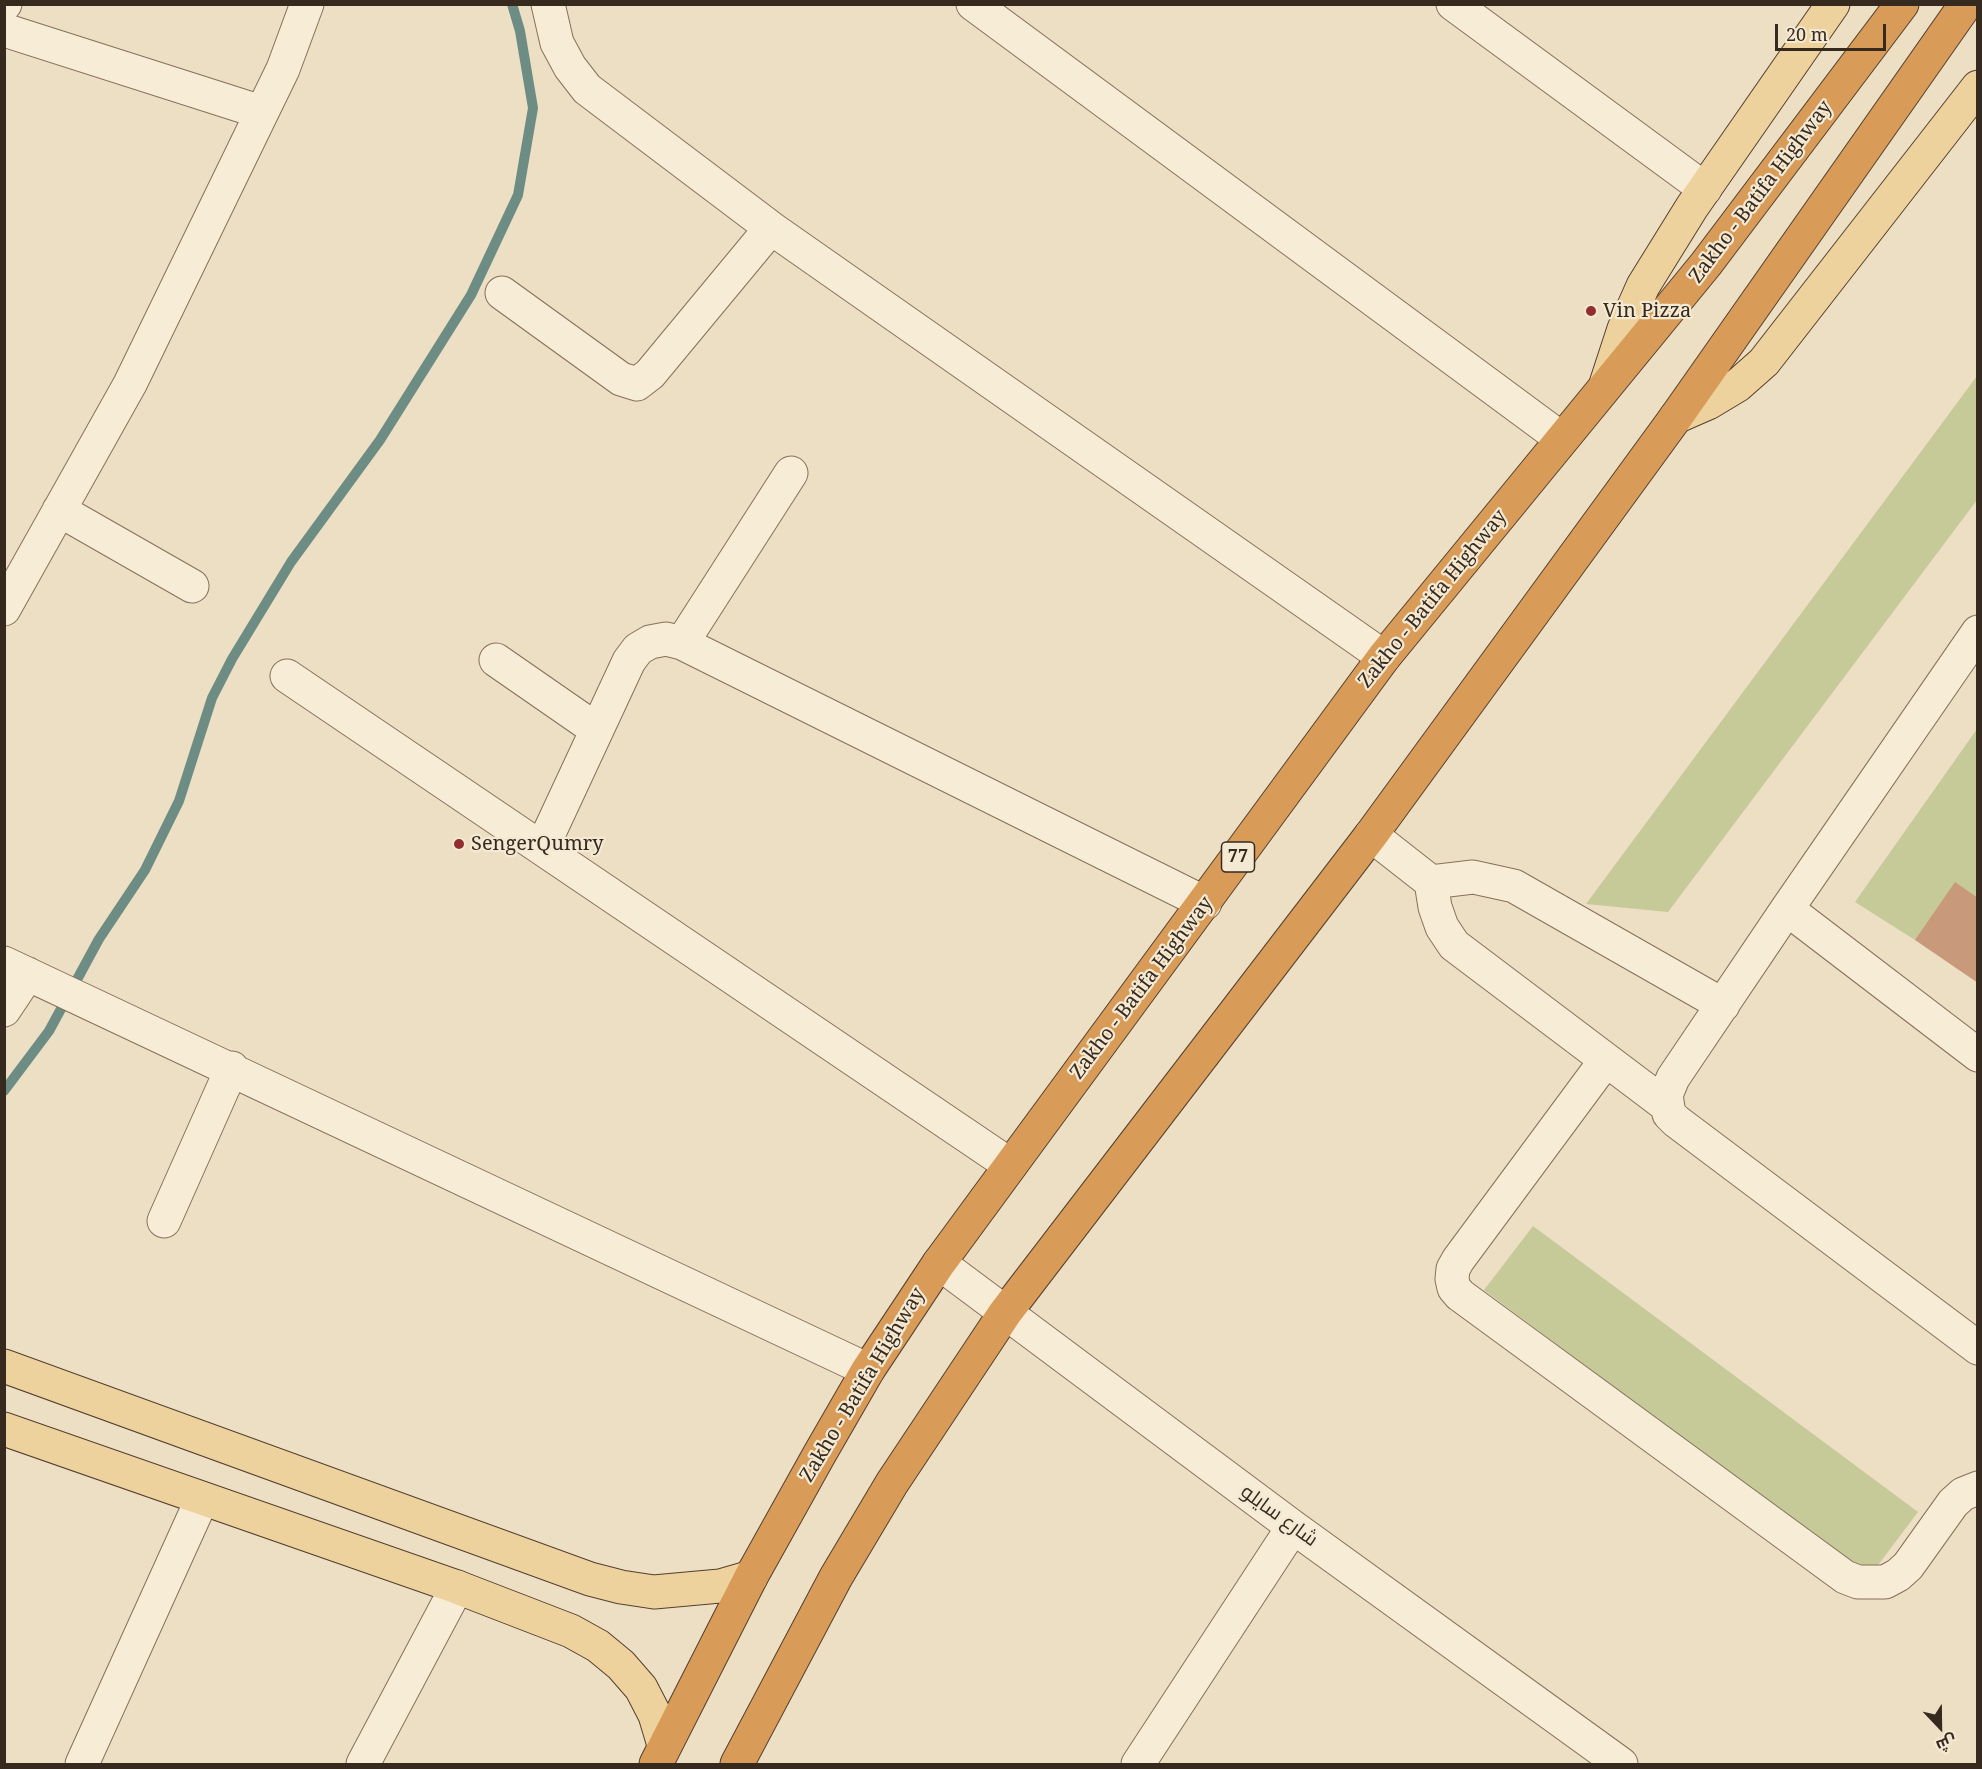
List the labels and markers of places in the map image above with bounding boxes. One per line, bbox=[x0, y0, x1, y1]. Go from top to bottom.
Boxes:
place label: Vin Pizza bbox=[1603, 299, 1691, 323]
marker: Vin Pizza bbox=[1584, 304, 1598, 318]
place label: SengerQumry bbox=[471, 832, 604, 856]
marker: SengerQumry bbox=[452, 837, 466, 851]

